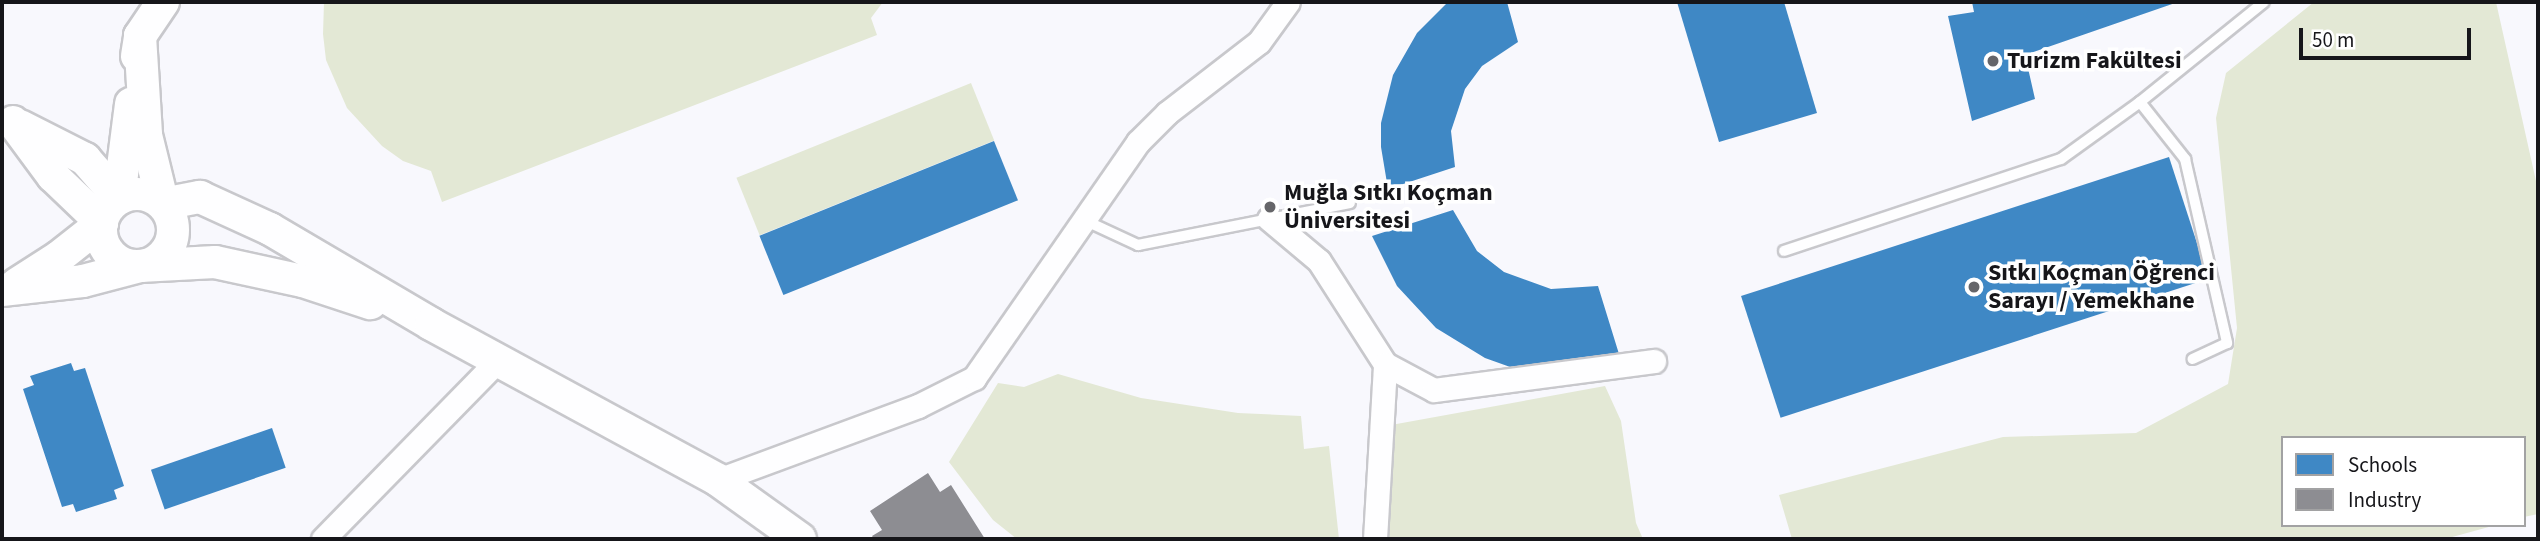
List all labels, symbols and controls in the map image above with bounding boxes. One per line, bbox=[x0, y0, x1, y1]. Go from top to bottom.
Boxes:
scale bar bbox=[2302, 14, 2474, 58]
text: 50 m bbox=[2312, 25, 2354, 55]
place label: Turizm Fakültesi bbox=[2007, 47, 2182, 75]
marker: Turizm Fakültesi bbox=[1985, 53, 2001, 69]
place label: Muğla Sıtkı Koçman Üniversitesi bbox=[1284, 179, 1493, 235]
marker: Muğla Sıtkı Koçman Üniversitesi bbox=[1262, 199, 1278, 215]
place label: Sıtkı Koçman Öğrenci Sarayı / Yemekhane bbox=[1988, 259, 2215, 315]
marker: Sıtkı Koçman Öğrenci Sarayı / Yemekhane bbox=[1966, 279, 1982, 295]
legend bbox=[2281, 436, 2526, 527]
text: Schools bbox=[2348, 450, 2417, 480]
text: Industry bbox=[2348, 485, 2421, 515]

